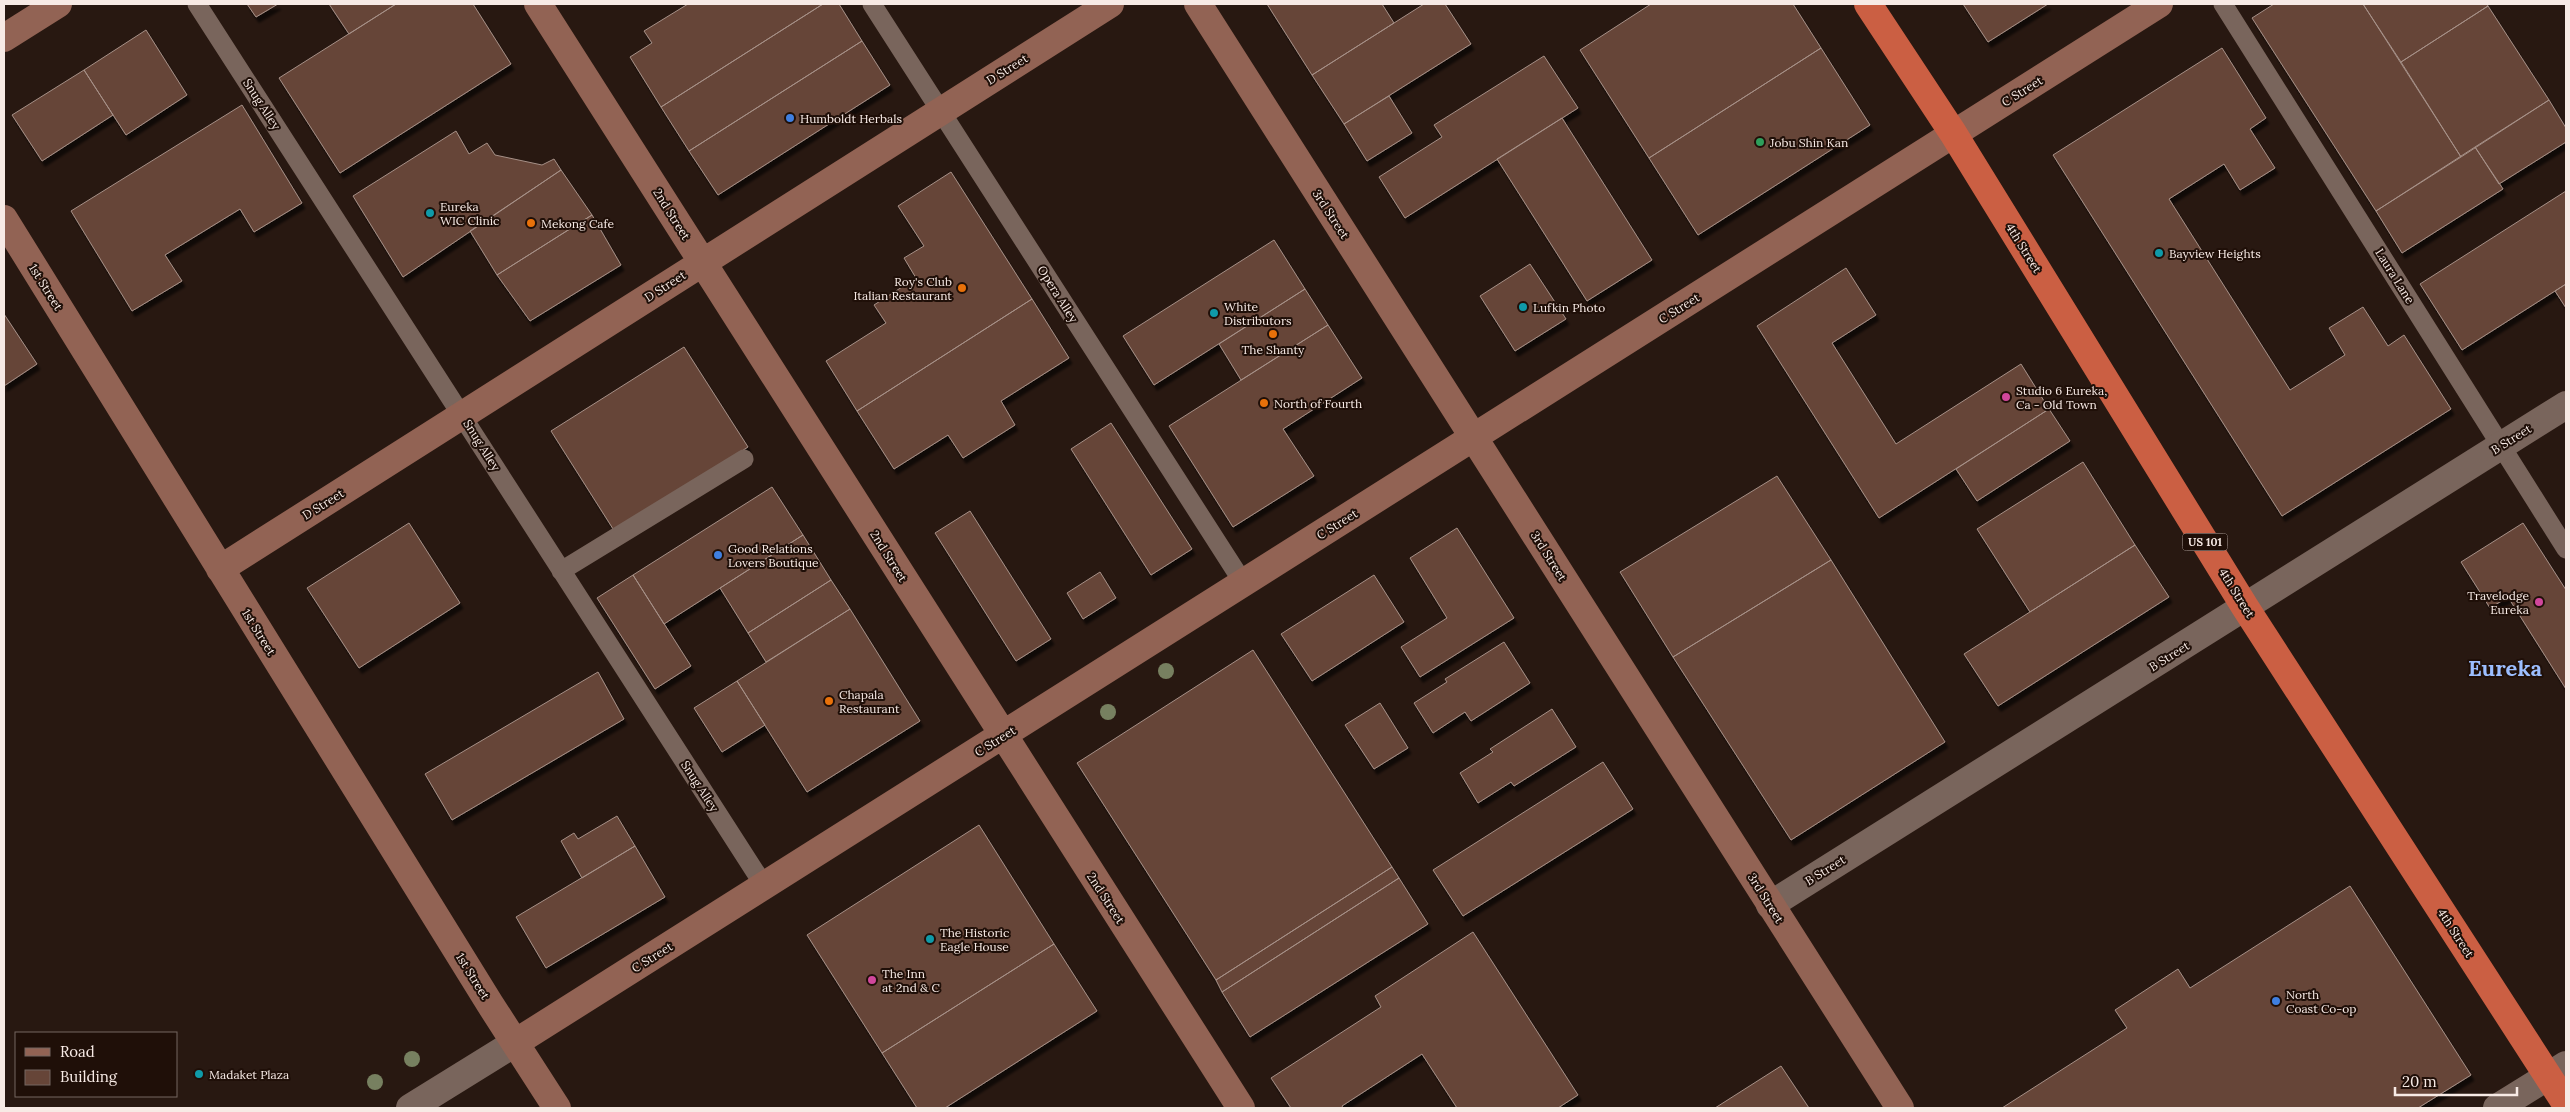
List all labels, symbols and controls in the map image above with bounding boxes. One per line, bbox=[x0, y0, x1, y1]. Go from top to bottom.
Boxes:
street label: D Street bbox=[983, 50, 1031, 88]
street label: C Street bbox=[1999, 72, 2046, 109]
street label: Snug Alley bbox=[240, 76, 284, 133]
place label: Humboldt Herbals bbox=[800, 111, 902, 126]
marker: Humboldt Herbals bbox=[784, 112, 796, 124]
place label: Jobu Shin Kan bbox=[1769, 135, 1848, 150]
marker: Jobu Shin Kan bbox=[1754, 136, 1766, 148]
street label: 2nd Street bbox=[650, 185, 694, 243]
street label: 3rd Street bbox=[1309, 186, 1353, 242]
place label: Eureka WIC Clinic bbox=[440, 199, 499, 228]
marker: Eureka WIC Clinic bbox=[424, 207, 436, 219]
place label: Mekong Cafe bbox=[541, 216, 614, 231]
marker: Mekong Cafe bbox=[525, 217, 537, 229]
street label: 4th Street bbox=[2003, 220, 2045, 276]
place label: Bayview Heights bbox=[2169, 246, 2261, 261]
street label: Laura Lane bbox=[2372, 246, 2418, 307]
marker: Bayview Heights bbox=[2153, 247, 2165, 259]
street label: 1st Street bbox=[26, 261, 66, 313]
street label: Opera Alley bbox=[1035, 263, 1082, 326]
street label: D Street bbox=[642, 267, 689, 305]
place label: Roy's Club Italian Restaurant bbox=[854, 274, 952, 303]
marker: Roy's Club Italian Restaurant bbox=[956, 282, 968, 294]
street label: C Street bbox=[1656, 289, 1703, 326]
place label: White Distributors bbox=[1224, 299, 1292, 328]
place label: Lufkin Photo bbox=[1533, 300, 1605, 315]
marker: Lufkin Photo bbox=[1517, 301, 1529, 313]
marker: White Distributors bbox=[1208, 307, 1220, 319]
marker: The Shanty bbox=[1267, 328, 1279, 340]
place label: The Shanty bbox=[1242, 342, 1305, 357]
place label: Studio 6 Eureka, Ca - Old Town bbox=[2016, 383, 2107, 412]
marker: Studio 6 Eureka, Ca - Old Town bbox=[2000, 391, 2012, 403]
place label: North of Fourth bbox=[1274, 396, 1362, 411]
marker: North of Fourth bbox=[1258, 397, 1270, 409]
street label: Snug Alley bbox=[460, 417, 504, 474]
street label: B Street bbox=[2488, 421, 2534, 457]
street label: D Street bbox=[299, 485, 347, 523]
street label: C Street bbox=[1314, 505, 1361, 542]
street label: 2nd Street bbox=[867, 527, 911, 585]
street label: 3rd Street bbox=[1528, 528, 1570, 584]
road number: US 101 bbox=[2182, 534, 2228, 550]
place label: Good Relations Lovers Boutique bbox=[728, 541, 819, 570]
marker: Good Relations Lovers Boutique bbox=[712, 549, 724, 561]
street label: 4th Street bbox=[2216, 565, 2258, 621]
place label: Travelodge Eureka bbox=[2467, 588, 2529, 617]
marker: Travelodge Eureka bbox=[2533, 596, 2545, 608]
street label: 1st Street bbox=[239, 606, 279, 658]
street label: B Street bbox=[2146, 638, 2192, 674]
district label: Eureka bbox=[2468, 654, 2542, 682]
place label: Chapala Restaurant bbox=[839, 687, 900, 716]
marker: Chapala Restaurant bbox=[823, 695, 835, 707]
street label: C Street bbox=[972, 722, 1019, 759]
street label: Snug Alley bbox=[678, 758, 722, 815]
street label: B Street bbox=[1802, 852, 1848, 888]
street label: 2nd Street bbox=[1084, 870, 1128, 927]
street label: 3rd Street bbox=[1745, 870, 1787, 926]
street label: 4th Street bbox=[2435, 906, 2478, 961]
place label: The Historic Eagle House bbox=[940, 925, 1009, 954]
marker: The Historic Eagle House bbox=[924, 933, 936, 945]
street label: C Street bbox=[629, 938, 676, 975]
street label: 1st Street bbox=[453, 950, 493, 1002]
place label: The Inn at 2nd & C bbox=[882, 966, 940, 995]
marker: The Inn at 2nd & C bbox=[866, 974, 878, 986]
place label: North Coast Co-op bbox=[2286, 987, 2356, 1016]
marker: North Coast Co-op bbox=[2270, 995, 2282, 1007]
legend bbox=[15, 1032, 178, 1097]
text: Road bbox=[60, 1042, 95, 1061]
scale bar bbox=[2395, 1064, 2518, 1096]
text: Building bbox=[60, 1067, 118, 1086]
place label: Madaket Plaza bbox=[209, 1067, 289, 1082]
marker: Madaket Plaza bbox=[193, 1068, 205, 1080]
text: 20 m bbox=[2402, 1072, 2437, 1091]

